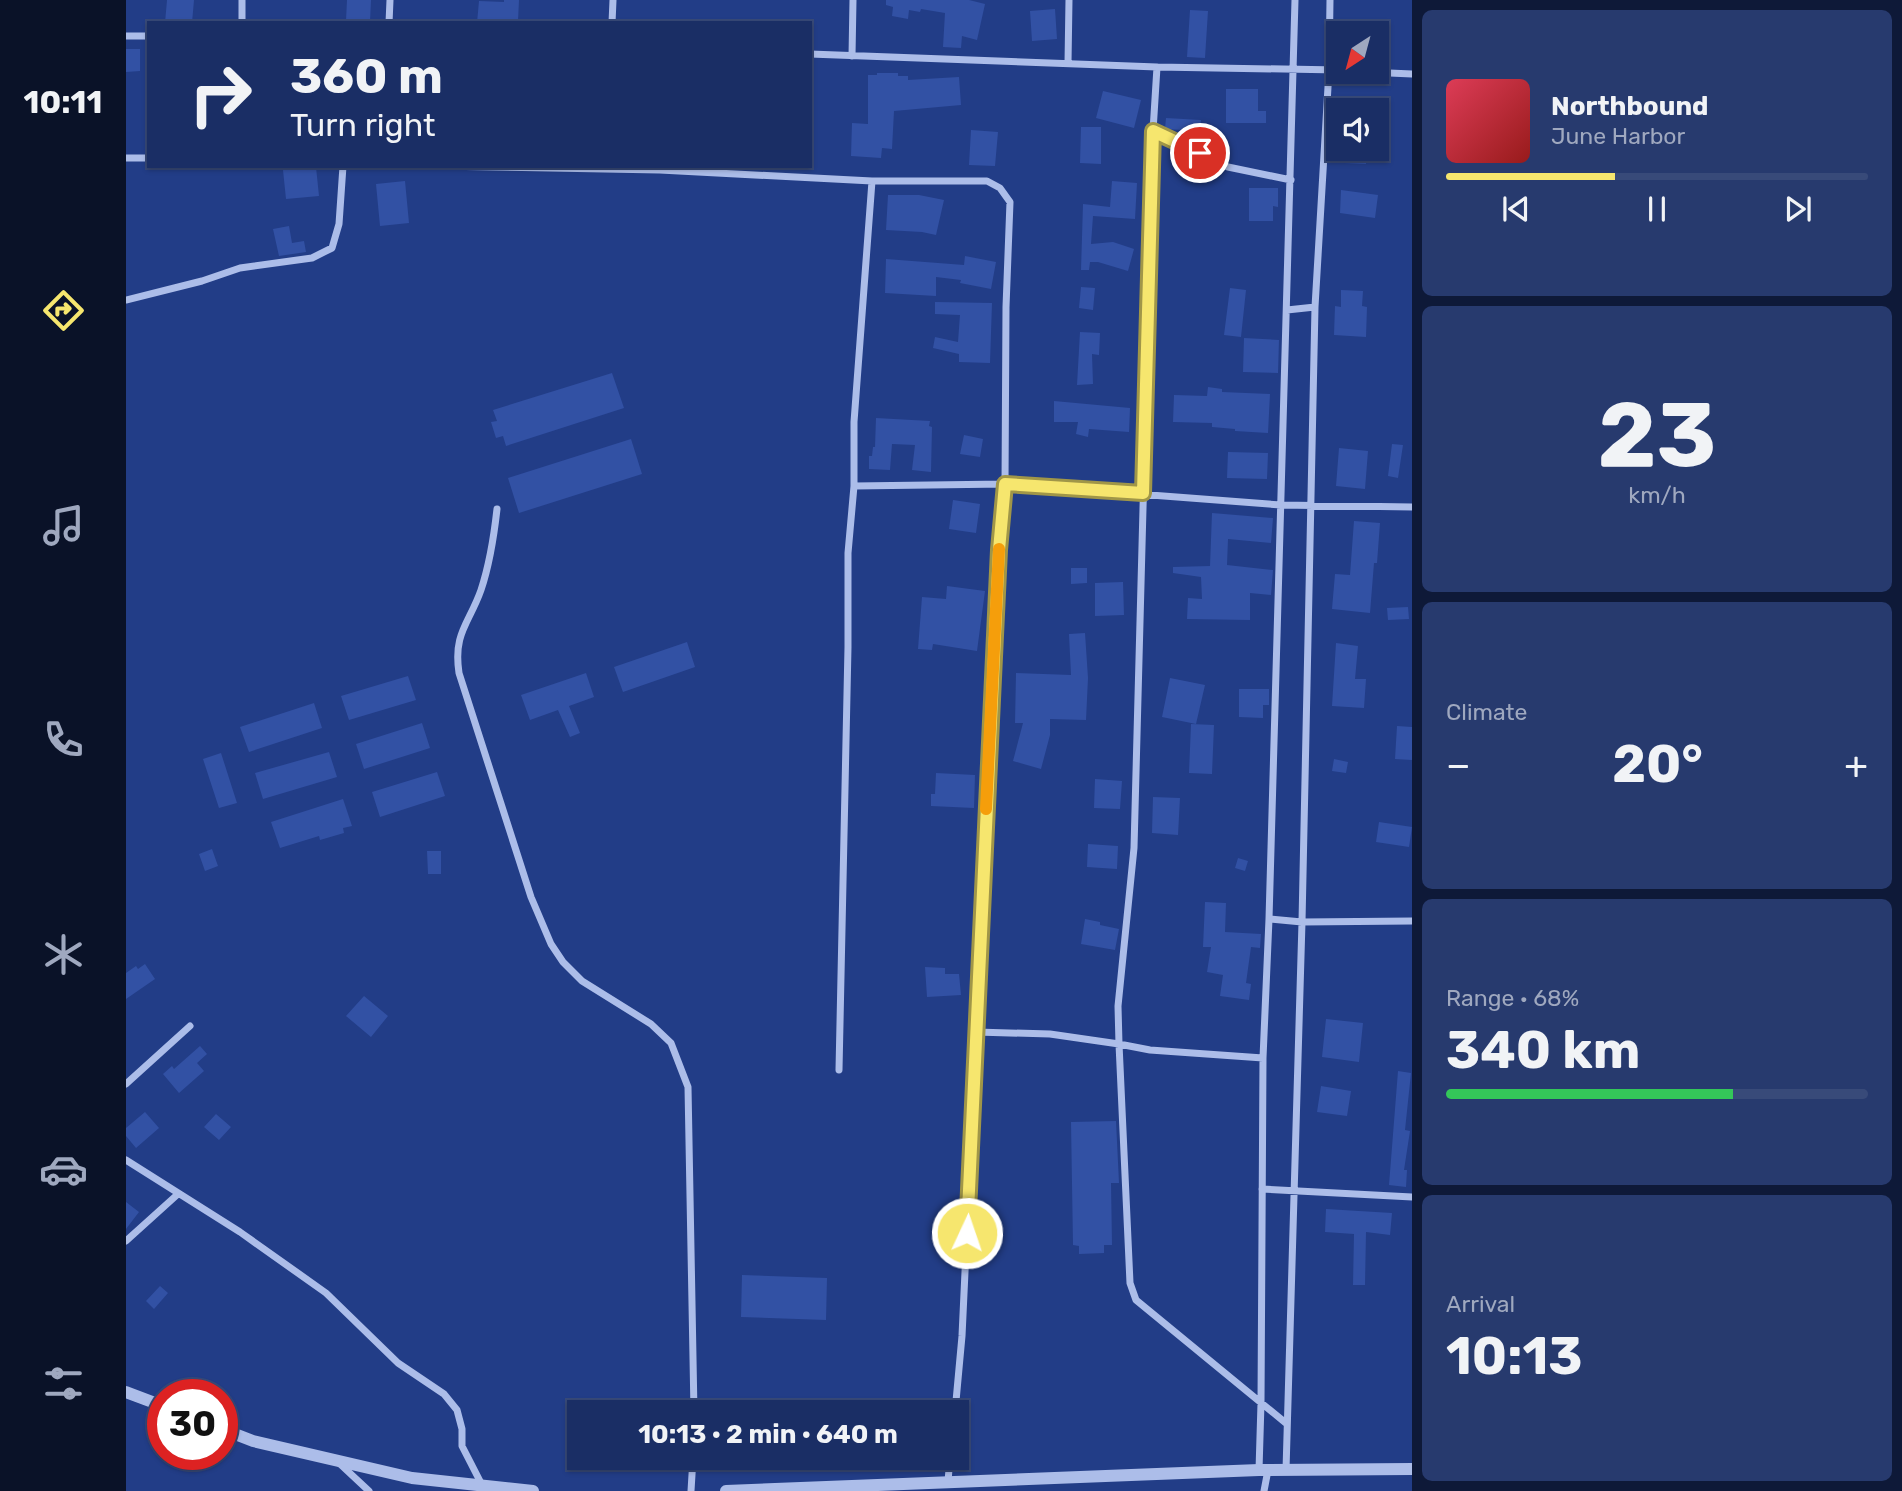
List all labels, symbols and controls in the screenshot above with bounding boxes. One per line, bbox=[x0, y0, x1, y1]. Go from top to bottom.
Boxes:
north arrow bbox=[1326, 21, 1390, 84]
map controls bbox=[1326, 21, 1389, 161]
text: 360 m bbox=[290, 47, 443, 105]
icon: right bbox=[175, 49, 266, 140]
text: 10:11 bbox=[24, 83, 102, 121]
text: Northbound bbox=[1551, 91, 1709, 122]
button: sound bbox=[1326, 98, 1389, 161]
text: Turn right bbox=[290, 106, 435, 144]
text: June Harbor bbox=[1551, 122, 1685, 150]
pin bbox=[1170, 123, 1230, 183]
icon: arrive bbox=[1181, 134, 1219, 172]
icon: previous bbox=[1497, 190, 1535, 228]
icon: pause bbox=[1638, 190, 1676, 228]
icon: next bbox=[1779, 190, 1817, 228]
icon: directions bbox=[39, 286, 88, 335]
text: 23 bbox=[1597, 381, 1717, 489]
text: km/h bbox=[1628, 481, 1686, 509]
icon: music bbox=[39, 501, 88, 550]
text: Climate bbox=[1446, 698, 1527, 726]
icon: phone bbox=[39, 715, 88, 764]
text: 20° bbox=[1612, 733, 1703, 795]
text: − bbox=[1446, 742, 1471, 788]
text: + bbox=[1844, 742, 1868, 788]
icon: climate bbox=[39, 930, 88, 979]
text: Range · 68% bbox=[1446, 984, 1579, 1012]
text: 340 km bbox=[1446, 1019, 1640, 1081]
icon: car bbox=[39, 1145, 88, 1194]
position arrow bbox=[930, 1196, 1004, 1270]
text: Arrival bbox=[1446, 1290, 1515, 1318]
text: 10:13 bbox=[1446, 1325, 1583, 1387]
icon: filters bbox=[39, 1359, 88, 1408]
speed limit sign: 30 bbox=[147, 1379, 238, 1470]
text: 10:13 · 2 min · 640 m bbox=[638, 1419, 898, 1450]

